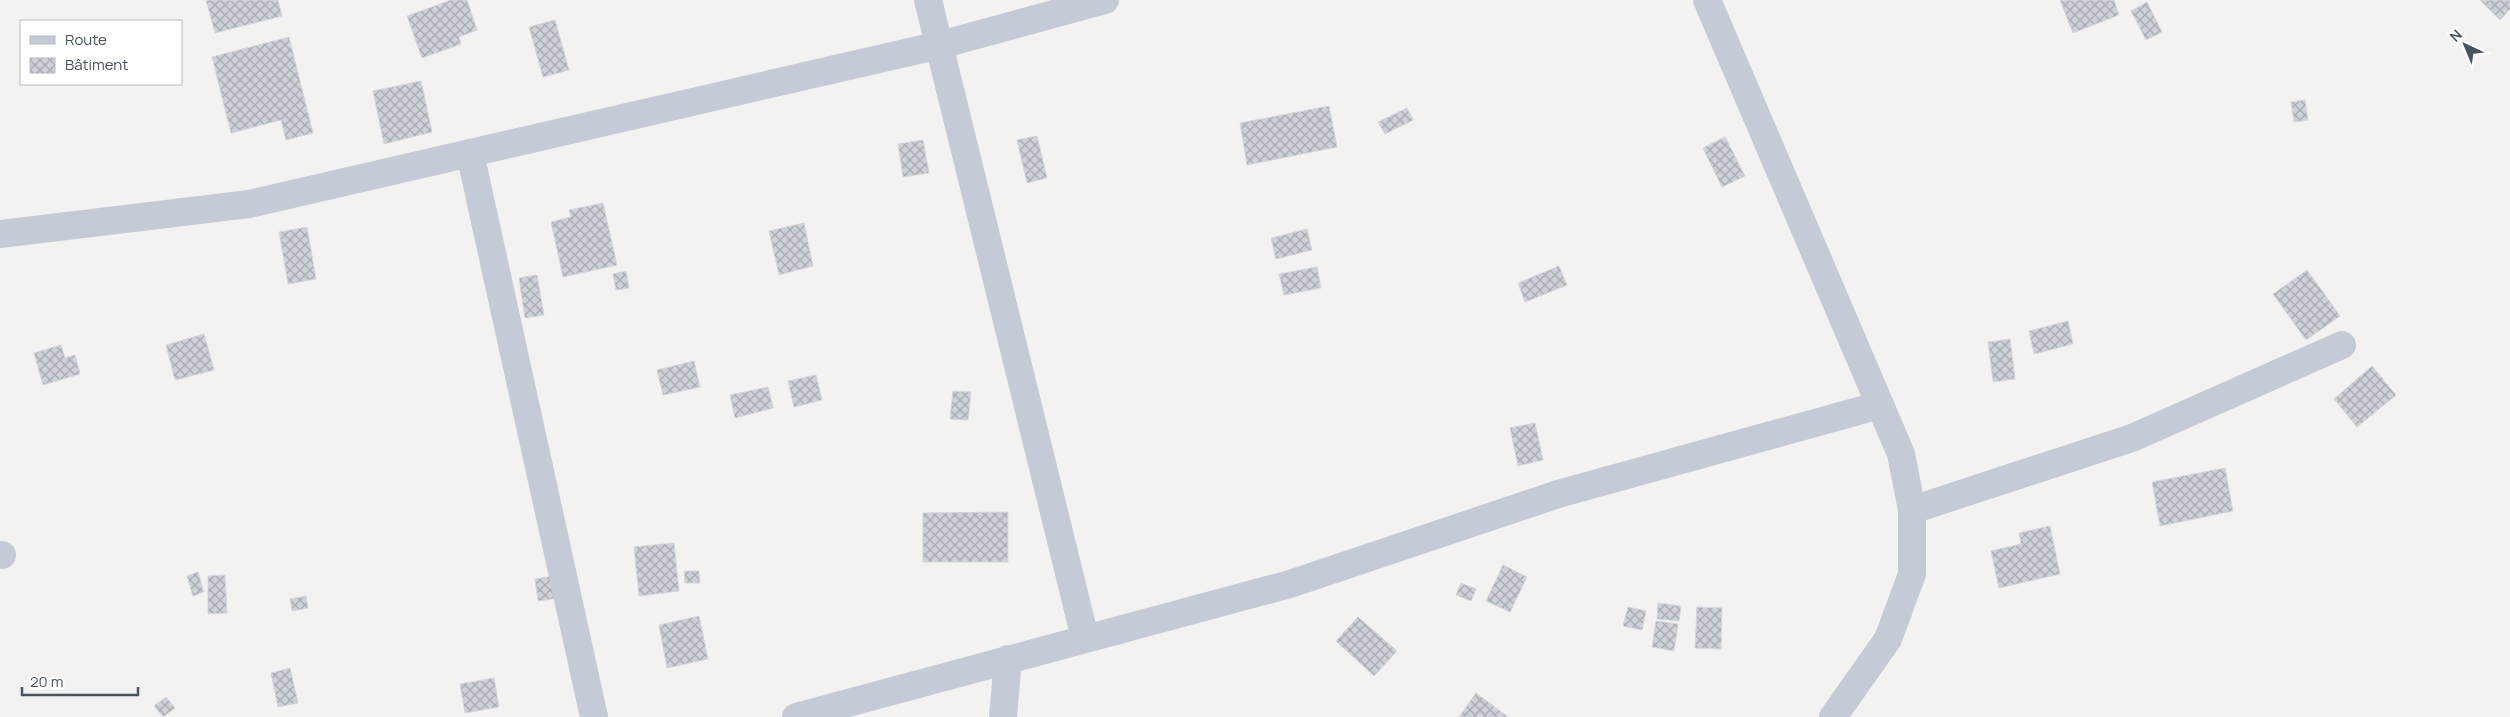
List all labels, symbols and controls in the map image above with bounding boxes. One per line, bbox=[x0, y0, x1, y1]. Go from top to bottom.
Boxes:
legend bbox=[20, 20, 182, 85]
north arrow bbox=[2440, 20, 2490, 70]
text: N bbox=[2445, 25, 2466, 46]
text: Route bbox=[65, 29, 107, 50]
text: Bâtiment bbox=[65, 54, 128, 75]
scale bar bbox=[22, 664, 139, 696]
text: 20 m bbox=[30, 671, 63, 692]

